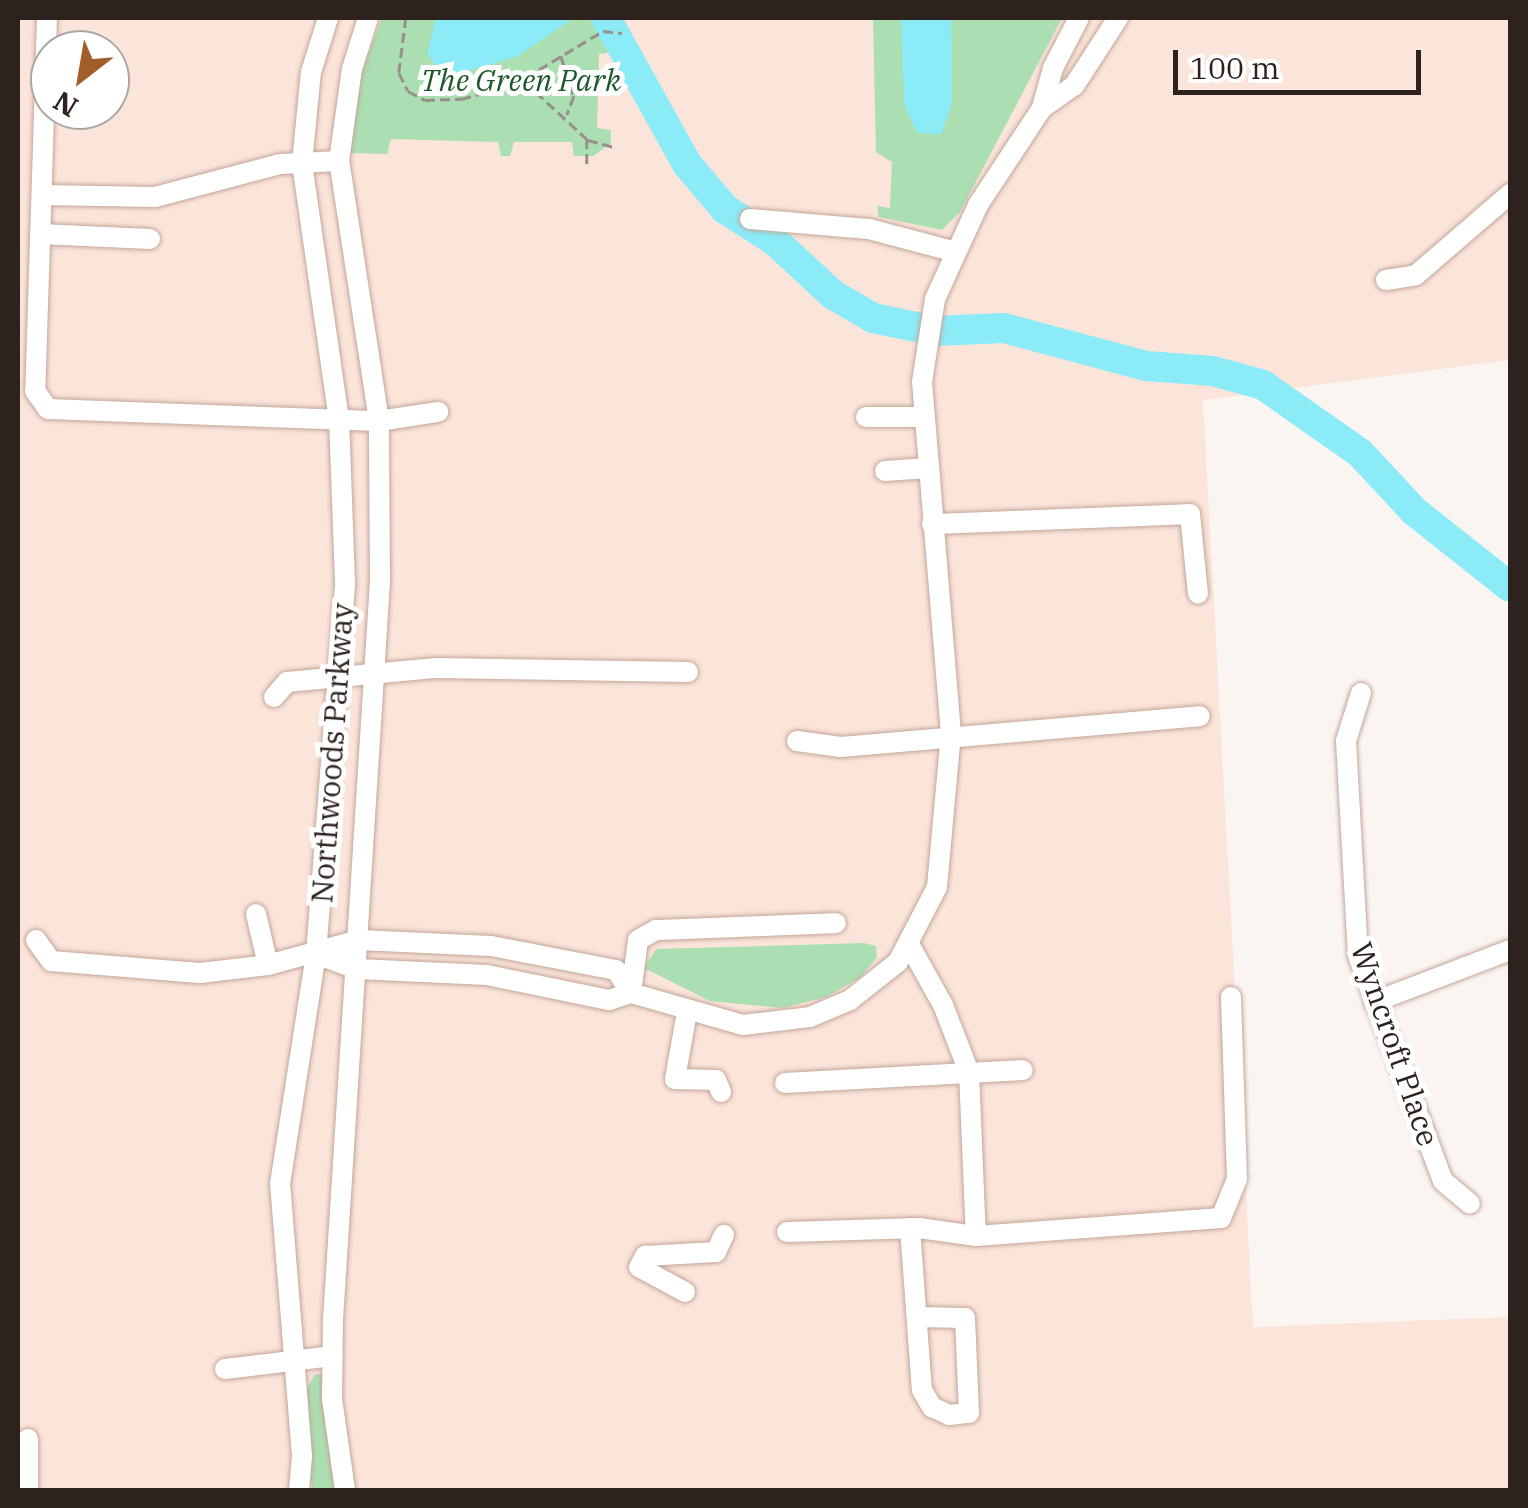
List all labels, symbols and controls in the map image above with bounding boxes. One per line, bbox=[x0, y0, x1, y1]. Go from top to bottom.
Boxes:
north arrow bbox=[30, 30, 130, 130]
scale bar bbox=[1178, 30, 1426, 92]
text: 100 m bbox=[1190, 48, 1280, 87]
park label: The Green Park bbox=[421, 62, 621, 98]
text: N bbox=[46, 83, 84, 126]
street label: Northwoods Parkway bbox=[304, 602, 360, 904]
street label: Wyncroft Place bbox=[1343, 938, 1447, 1150]

